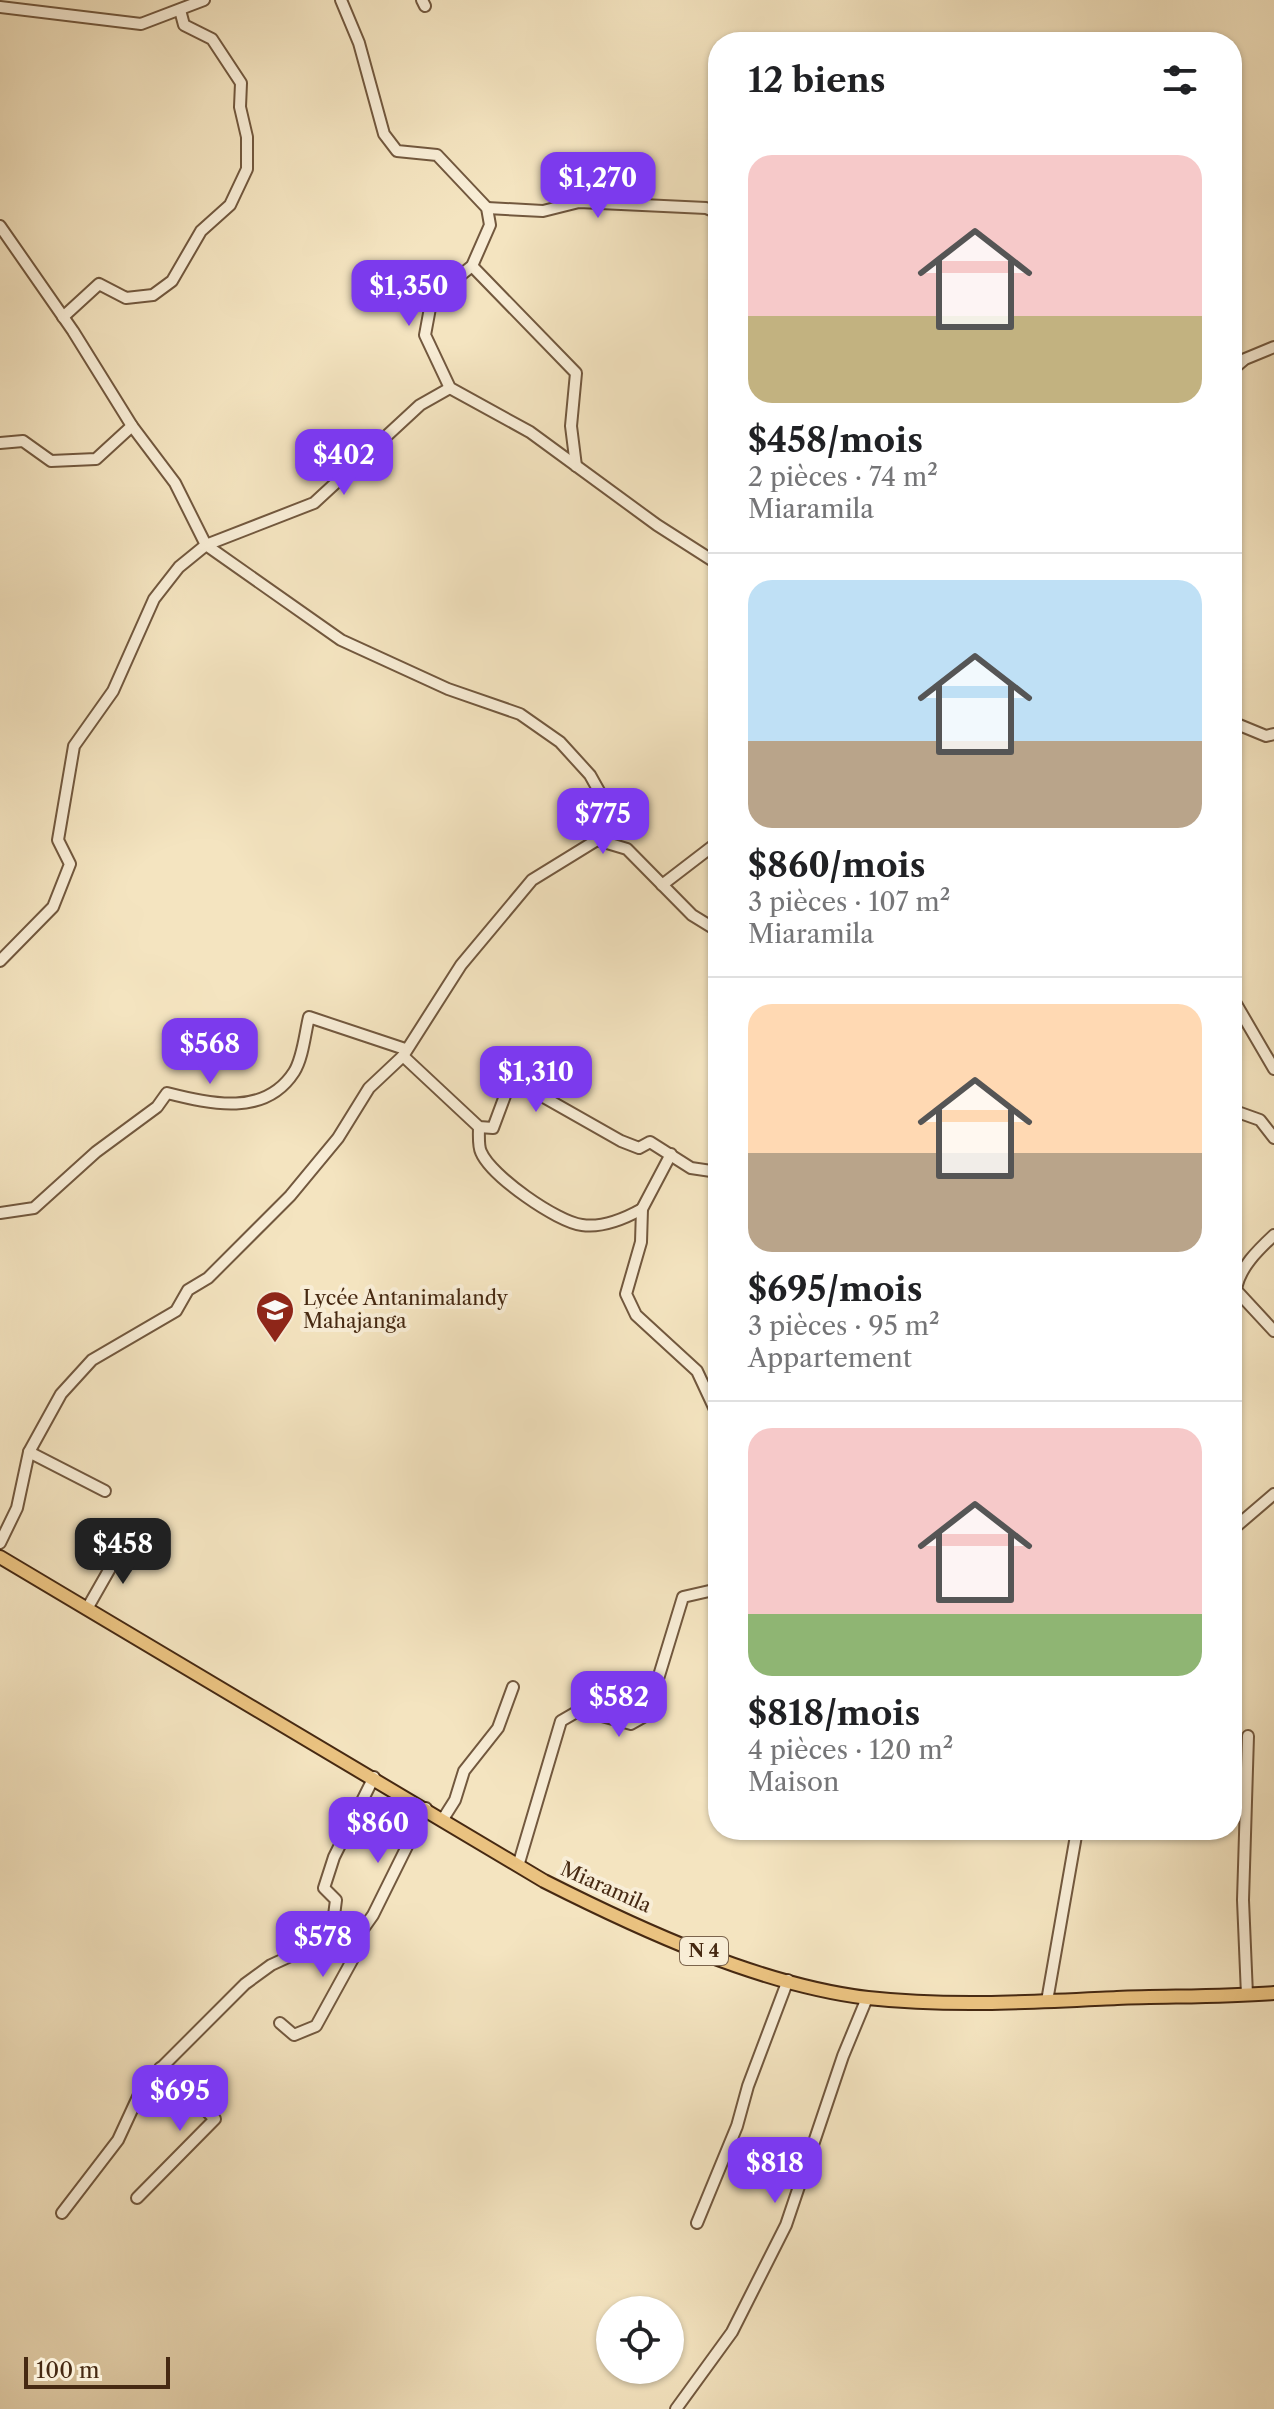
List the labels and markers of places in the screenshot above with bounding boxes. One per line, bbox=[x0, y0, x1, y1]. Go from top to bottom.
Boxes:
pin: $1,270 bbox=[533, 152, 663, 220]
pin: $1,350 bbox=[344, 260, 474, 328]
pin: $402 bbox=[297, 429, 391, 497]
pin: $775 bbox=[556, 788, 650, 856]
pin: $568 bbox=[163, 1018, 257, 1086]
pin: $1,310 bbox=[471, 1046, 601, 1114]
place label: Lycée Antanimalandy Mahajanga bbox=[303, 1286, 509, 1333]
school or university icon: Lycée Antanimalandy Mahajanga bbox=[254, 1289, 296, 1344]
pin: $458 bbox=[76, 1518, 170, 1586]
pin: $582 bbox=[572, 1671, 666, 1739]
pin: $860 bbox=[331, 1797, 425, 1865]
pin: $578 bbox=[276, 1911, 370, 1979]
pin: $695 bbox=[133, 2065, 227, 2133]
pin: $818 bbox=[728, 2137, 822, 2205]

